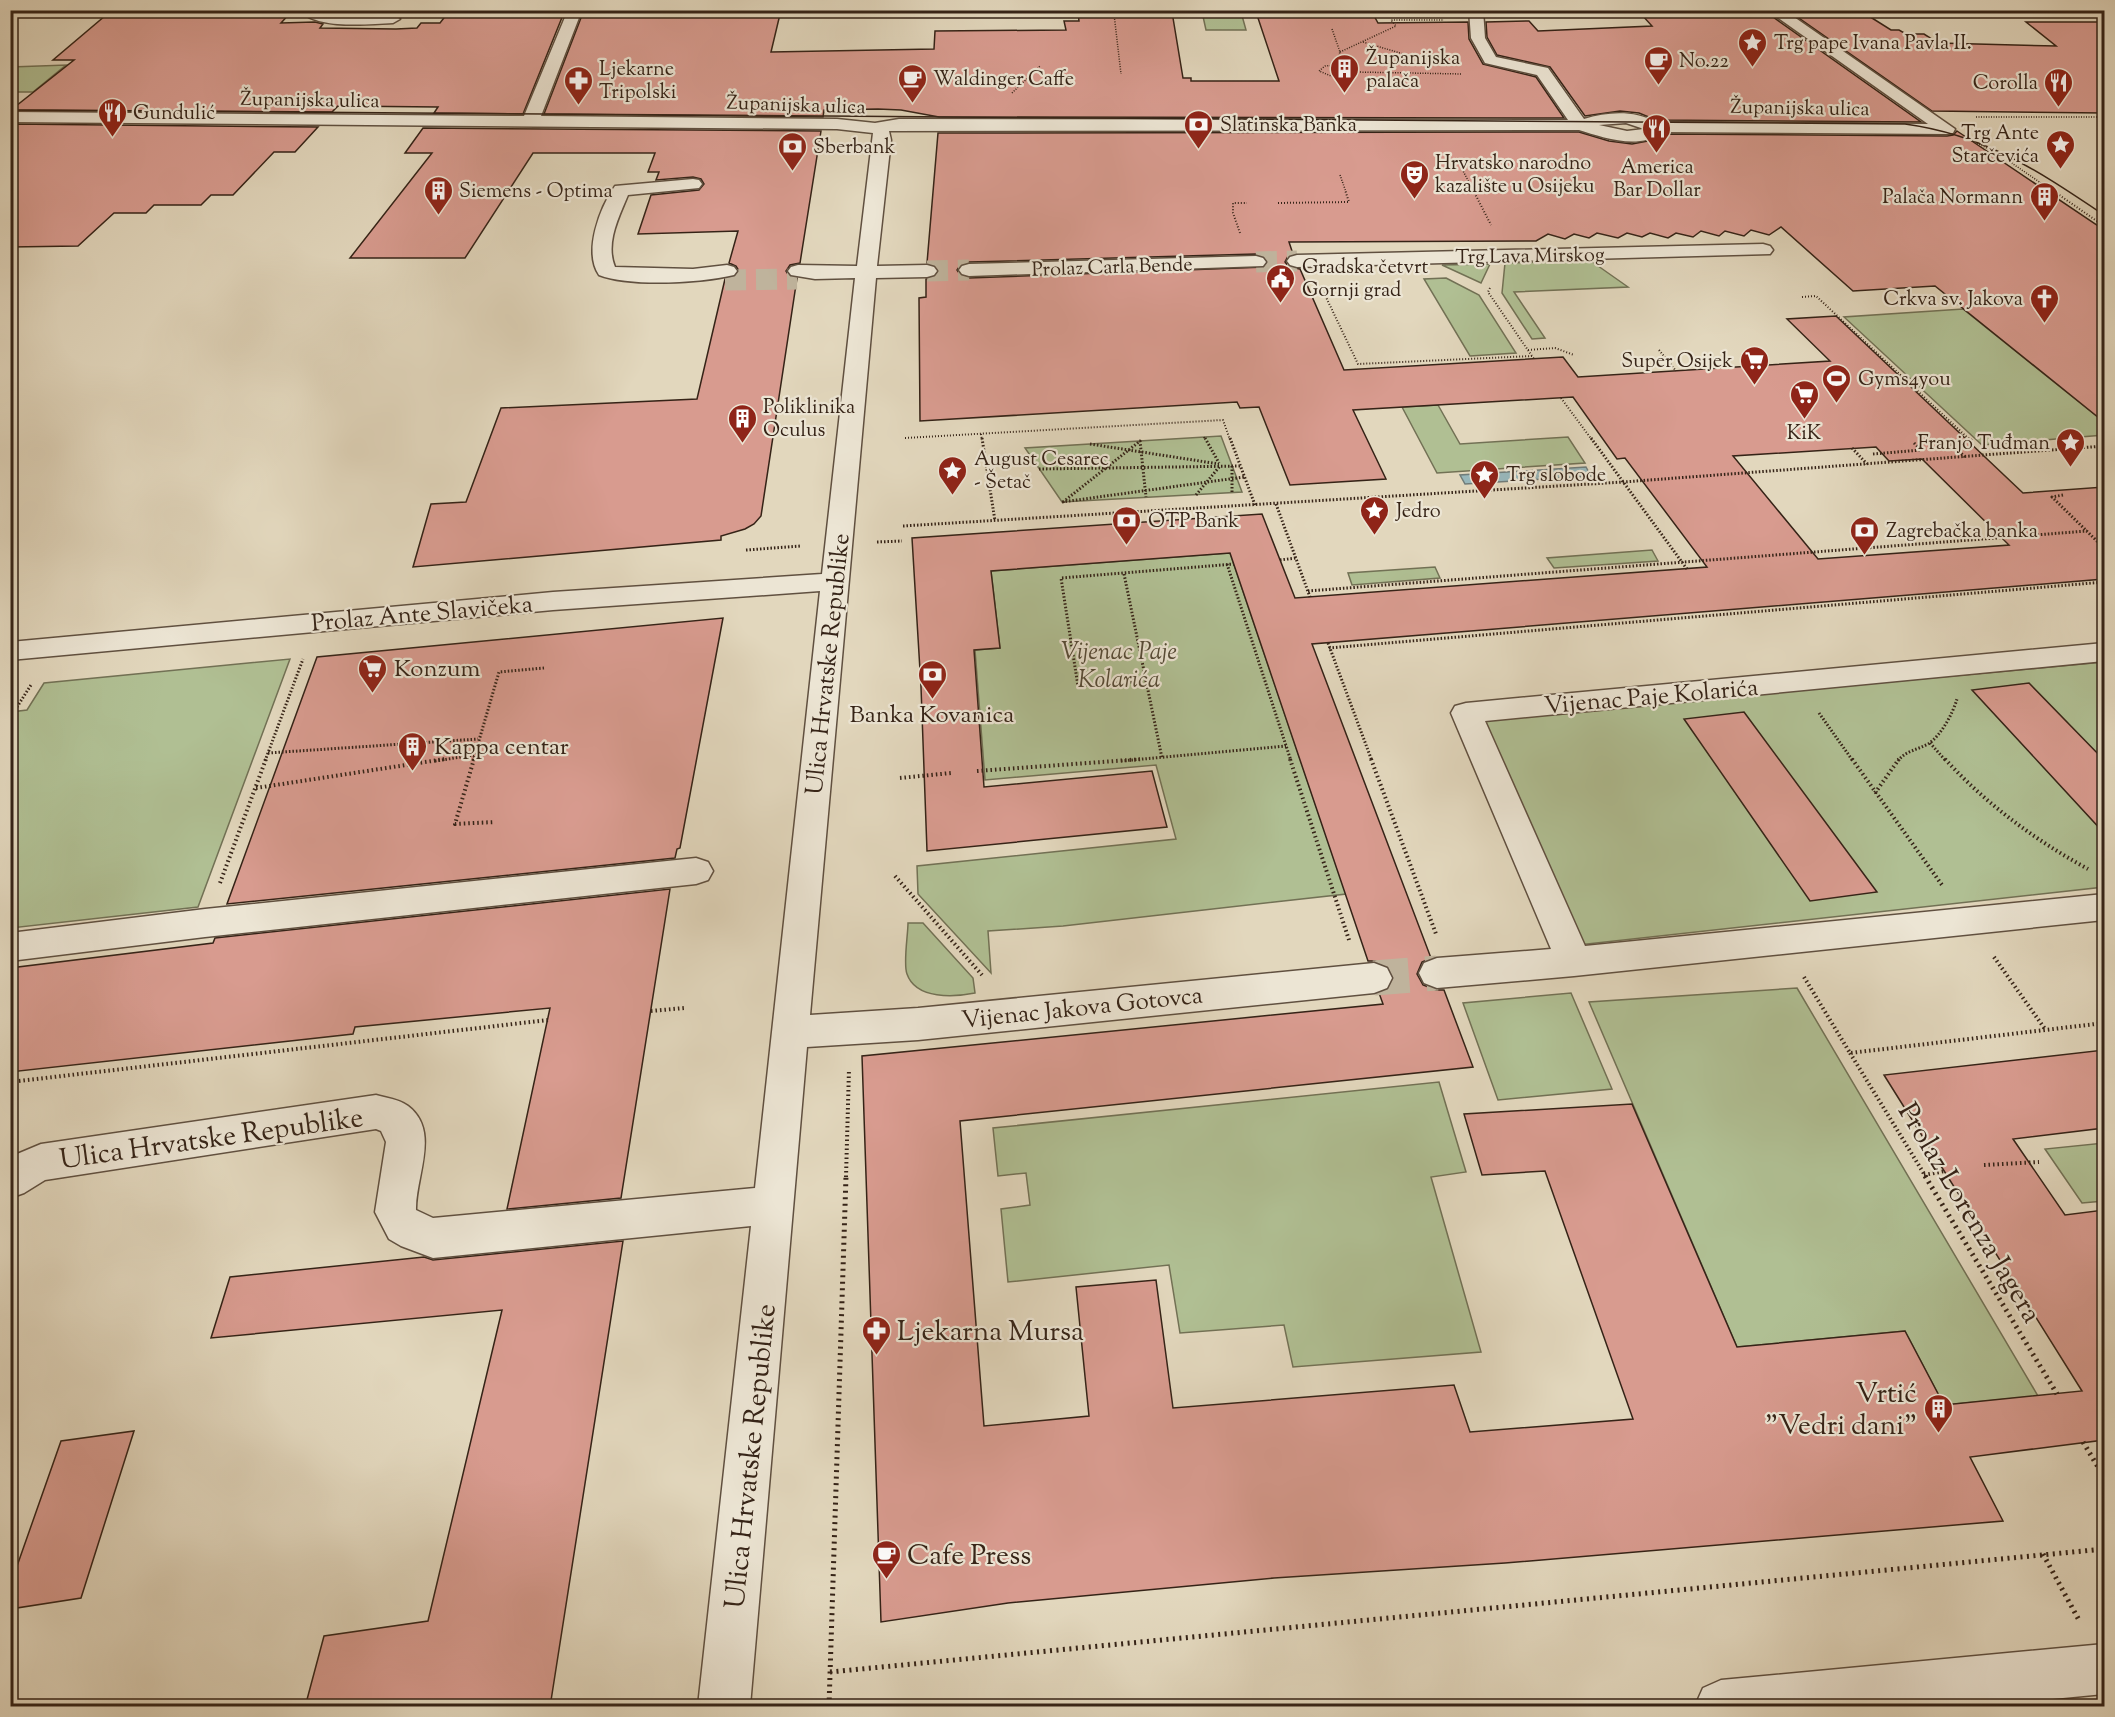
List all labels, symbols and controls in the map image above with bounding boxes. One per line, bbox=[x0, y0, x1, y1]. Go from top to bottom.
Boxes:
place icon: Trg pape Ivana Pavla II. bbox=[1737, 26, 1769, 68]
place label: Trg pape Ivana Pavla II. bbox=[1774, 30, 1972, 59]
cafe icon: No.22 bbox=[1642, 44, 1674, 86]
place label: Županijska palača bbox=[1366, 45, 1460, 97]
place label: No.22 bbox=[1679, 48, 1729, 77]
building icon: Županijska palača bbox=[1329, 52, 1361, 94]
place label: Ljekarne Tripolski bbox=[599, 56, 677, 108]
cafe icon: Waldinger Caffe bbox=[896, 62, 928, 104]
pharmacy icon: Ljekarne Tripolski bbox=[562, 64, 594, 106]
place label: Waldinger Caffe bbox=[933, 66, 1074, 95]
restaurant icon: Corolla bbox=[2043, 66, 2075, 108]
place label: Corolla bbox=[1973, 70, 2038, 99]
street label: Županijska ulica bbox=[240, 86, 380, 117]
street label: Županijska ulica bbox=[726, 90, 866, 123]
street label: Županijska ulica bbox=[1730, 94, 1870, 125]
restaurant icon: Gundulić bbox=[96, 96, 128, 138]
place label: Gundulić bbox=[133, 100, 215, 129]
bank icon: Slatinska Banka bbox=[1183, 108, 1215, 150]
place label: Slatinska Banka bbox=[1220, 112, 1357, 141]
restaurant icon: America Bar Dollar bbox=[1641, 112, 1673, 154]
place label: Trg Ante Starčevića bbox=[1951, 120, 2039, 172]
place icon: Trg Ante Starčevića bbox=[2044, 128, 2076, 170]
bank icon: Sberbank bbox=[776, 130, 808, 172]
place label: Sberbank bbox=[813, 134, 896, 163]
place label: Hrvatsko narodno kazalište u Osijeku bbox=[1435, 150, 1595, 202]
place label: America Bar Dollar bbox=[1613, 154, 1701, 206]
theatre icon: Hrvatsko narodno kazalište u Osijeku bbox=[1398, 158, 1430, 200]
building icon: Siemens - Optima bbox=[422, 174, 454, 216]
place label: Siemens - Optima bbox=[459, 178, 613, 207]
building icon: Palača Normann bbox=[2028, 180, 2060, 222]
place label: Palača Normann bbox=[1882, 184, 2023, 213]
street label: Trg Lava Mirskog bbox=[1455, 242, 1605, 273]
street label: Prolaz Carla Bende bbox=[1031, 251, 1193, 286]
place label: Gradska četvrt Gornji grad bbox=[1302, 254, 1428, 306]
public building icon: Gradska četvrt Gornji grad bbox=[1265, 262, 1297, 304]
church icon: Crkva sv. Jakova bbox=[2028, 282, 2060, 324]
place label: Crkva sv. Jakova bbox=[1883, 286, 2023, 315]
supermarket icon: Super Osijek bbox=[1738, 344, 1770, 386]
place label: Super Osijek bbox=[1621, 348, 1733, 377]
sports icon: Gyms4you bbox=[1821, 362, 1853, 404]
place label: Gyms4you bbox=[1858, 366, 1951, 395]
supermarket icon: KiK bbox=[1788, 378, 1820, 420]
place label: Poliklinika Oculus bbox=[763, 394, 855, 446]
building icon: Poliklinika Oculus bbox=[726, 402, 758, 444]
place label: KiK bbox=[1787, 420, 1822, 449]
place icon: Franjo Tuđman bbox=[2055, 426, 2087, 468]
place label: Franjo Tuđman bbox=[1918, 430, 2050, 459]
place label: August Cesarec - Šetač bbox=[974, 446, 1109, 498]
place icon: August Cesarec - Šetač bbox=[937, 454, 969, 496]
place icon: Trg slobode bbox=[1469, 458, 1501, 500]
place label: Trg slobode bbox=[1506, 462, 1606, 491]
place icon: Jedro bbox=[1359, 494, 1391, 536]
place label: Jedro bbox=[1395, 498, 1441, 527]
bank icon: OTP Bank bbox=[1111, 504, 1143, 546]
place label: OTP Bank bbox=[1148, 508, 1239, 537]
bank icon: Zagrebačka banka bbox=[1849, 514, 1881, 556]
place label: Zagrebačka banka bbox=[1886, 518, 2038, 547]
street label: Ulica Hrvatske Republike bbox=[798, 532, 860, 797]
street label: Prolaz Ante Slavičeka bbox=[310, 588, 534, 642]
park label: Vijenac Paje Kolarića bbox=[1061, 636, 1177, 698]
supermarket icon: Konzum bbox=[357, 652, 389, 694]
place label: Konzum bbox=[394, 653, 481, 687]
bank icon: Banka Kovanica bbox=[916, 658, 948, 700]
street label: Vijenac Paje Kolarića bbox=[1543, 672, 1760, 724]
place label: Banka Kovanica bbox=[850, 699, 1014, 733]
building icon: Kappa centar bbox=[397, 730, 429, 772]
place label: Kappa centar bbox=[434, 731, 569, 765]
street label: Vijenac Jakova Gotovca bbox=[960, 979, 1204, 1039]
street label: Prolaz Lorenza Jagera bbox=[1887, 1096, 2050, 1331]
street label: Ulica Hrvatske Republike bbox=[57, 1099, 366, 1181]
street label: Ulica Hrvatske Republike bbox=[716, 1302, 788, 1611]
place label: Ljekarna Mursa bbox=[897, 1313, 1084, 1353]
pharmacy icon: Ljekarna Mursa bbox=[860, 1314, 892, 1356]
place label: Vrtić "Vedri dani" bbox=[1765, 1375, 1917, 1447]
building icon: Vrtić "Vedri dani" bbox=[1922, 1392, 1954, 1434]
place label: Cafe Press bbox=[907, 1537, 1031, 1577]
cafe icon: Cafe Press bbox=[870, 1538, 902, 1580]

